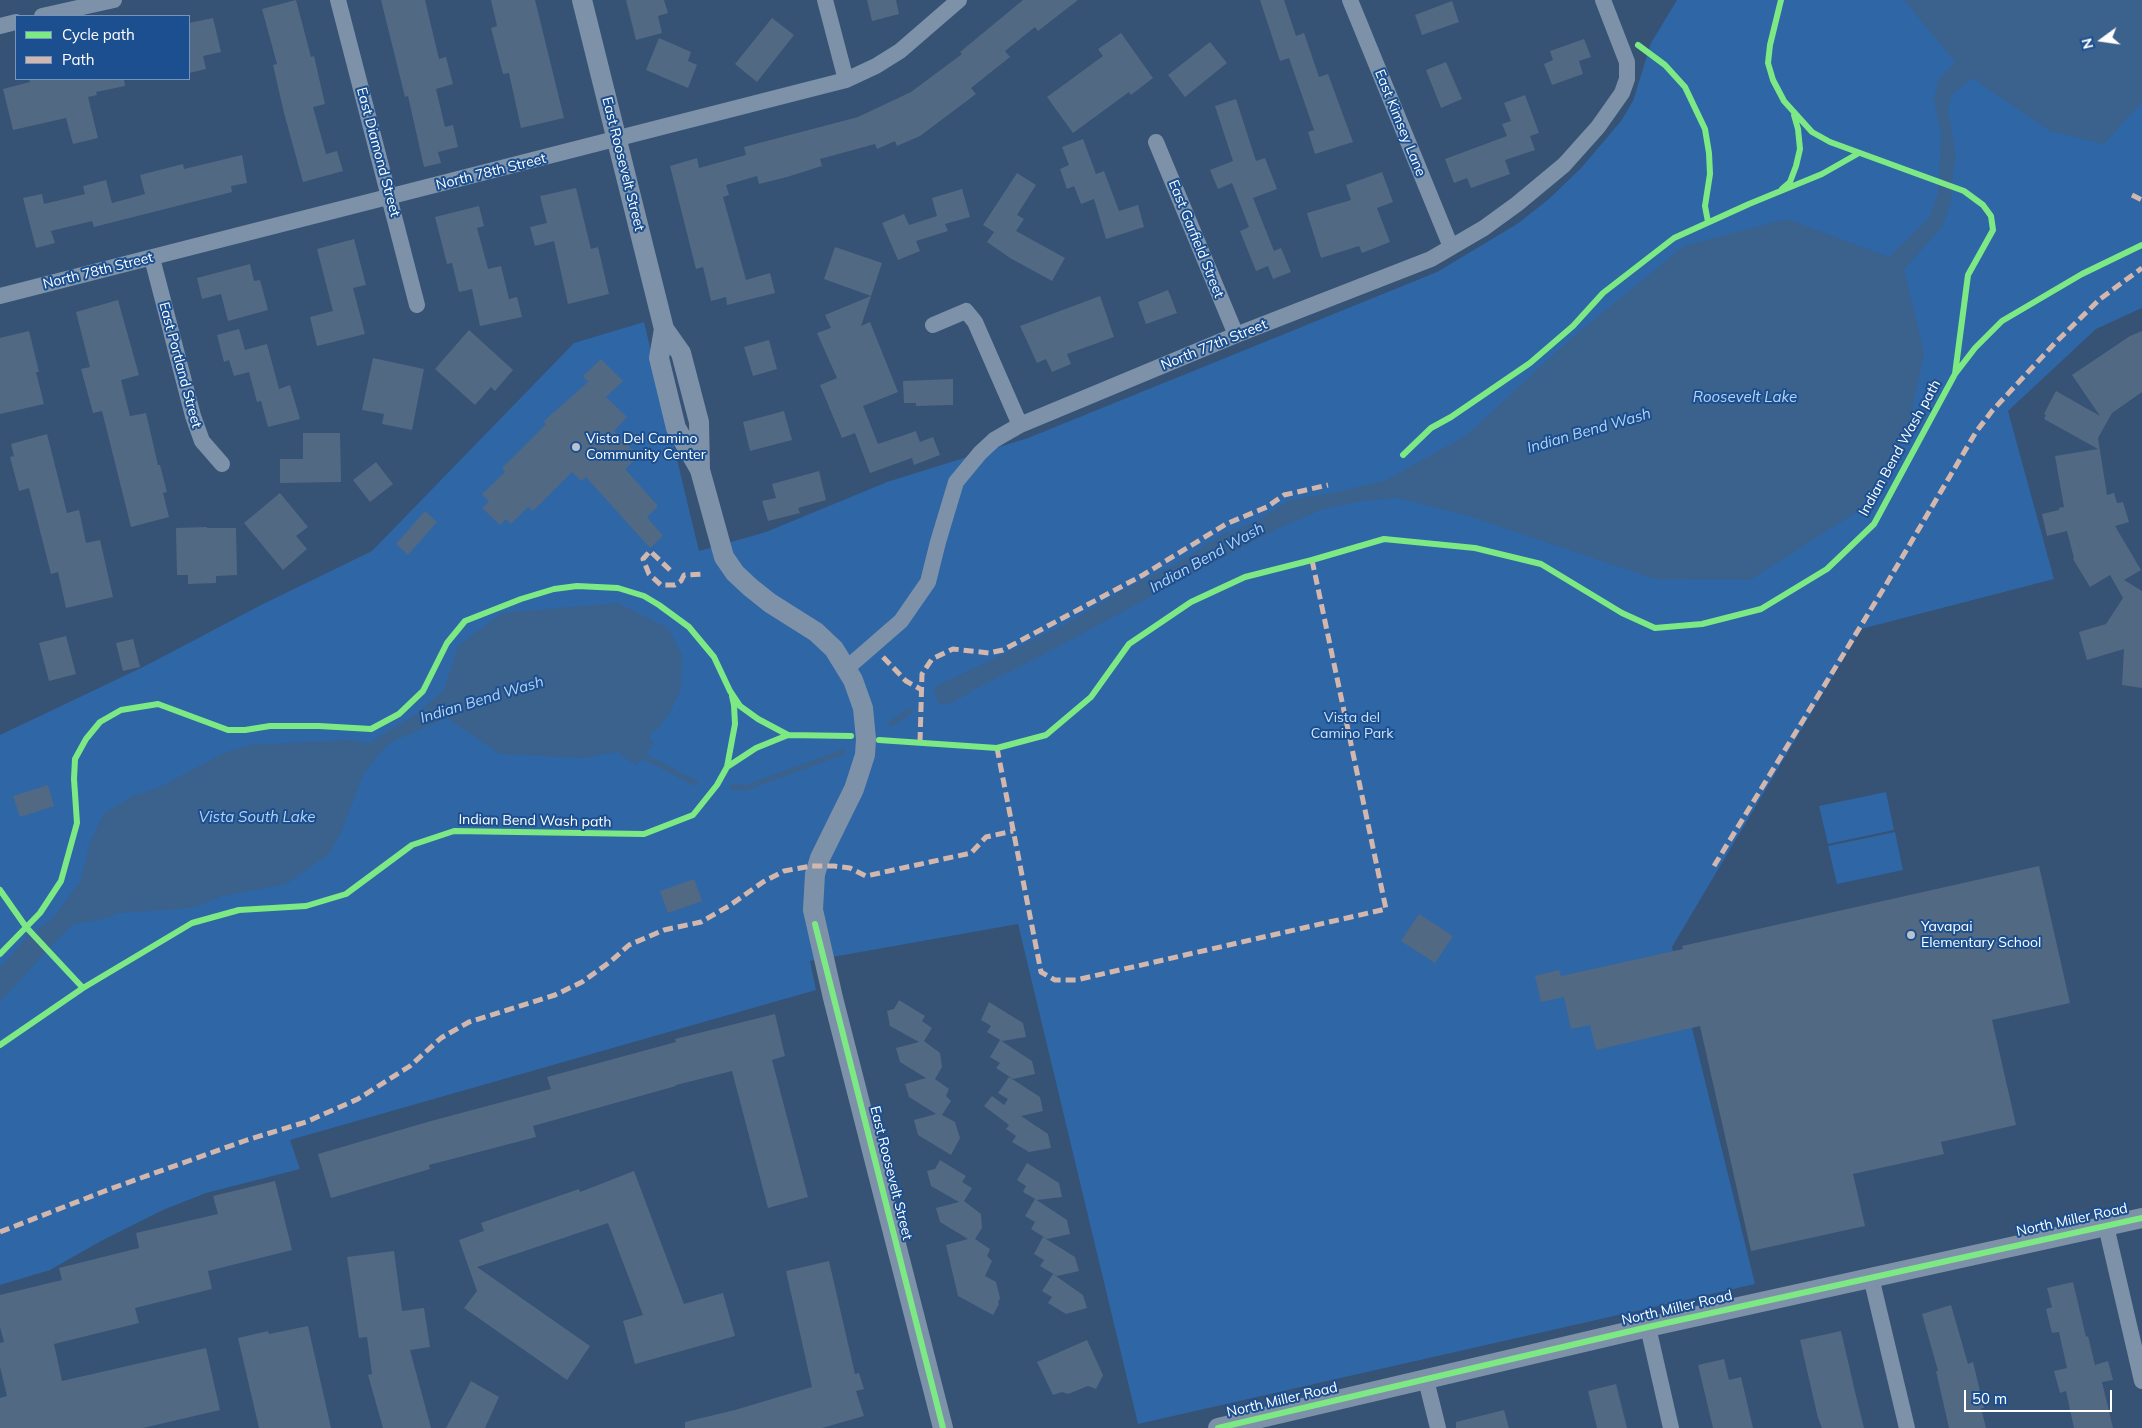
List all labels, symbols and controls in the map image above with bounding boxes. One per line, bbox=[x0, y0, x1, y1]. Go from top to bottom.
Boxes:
legend bbox=[15, 15, 190, 80]
north arrow bbox=[2077, 15, 2127, 65]
text: Cycle path bbox=[62, 25, 135, 44]
text: N bbox=[2077, 36, 2097, 51]
text: Path bbox=[62, 50, 94, 69]
street label: East Kimsey Lane bbox=[1371, 67, 1429, 179]
street label: East Diamond Street bbox=[353, 85, 403, 219]
street label: East Roosevelt Street bbox=[598, 95, 648, 233]
street label: North 78th Street bbox=[434, 150, 548, 194]
street label: East Garfield Street bbox=[1165, 178, 1227, 300]
street label: North 78th Street bbox=[41, 249, 155, 293]
street label: East Portland Street bbox=[155, 300, 205, 430]
street label: North 77th Street bbox=[1158, 316, 1270, 374]
street label: Indian Bend Wash path bbox=[1856, 377, 1944, 519]
water label: Roosevelt Lake bbox=[1693, 388, 1797, 406]
water label: Indian Bend Wash bbox=[1525, 405, 1653, 457]
place label: Vista Del Camino Community Center bbox=[586, 431, 706, 464]
marker: Vista Del Camino Community Center bbox=[570, 441, 582, 453]
water label: Indian Bend Wash bbox=[1147, 519, 1267, 597]
water label: Indian Bend Wash bbox=[418, 673, 546, 727]
park label: Vista del Camino Park bbox=[1311, 710, 1393, 742]
water label: Vista South Lake bbox=[199, 808, 315, 826]
street label: Indian Bend Wash path bbox=[458, 811, 612, 831]
place label: Yavapai Elementary School bbox=[1921, 919, 2041, 952]
marker: Yavapai Elementary School bbox=[1905, 929, 1917, 941]
street label: East Roosevelt Street bbox=[866, 1104, 916, 1242]
street label: North Miller Road bbox=[2015, 1200, 2129, 1240]
street label: North Miller Road bbox=[1620, 1287, 1734, 1329]
street label: North Miller Road bbox=[1225, 1379, 1339, 1421]
scale bar bbox=[1967, 1380, 2114, 1412]
text: 50 m bbox=[1972, 1389, 2007, 1408]

